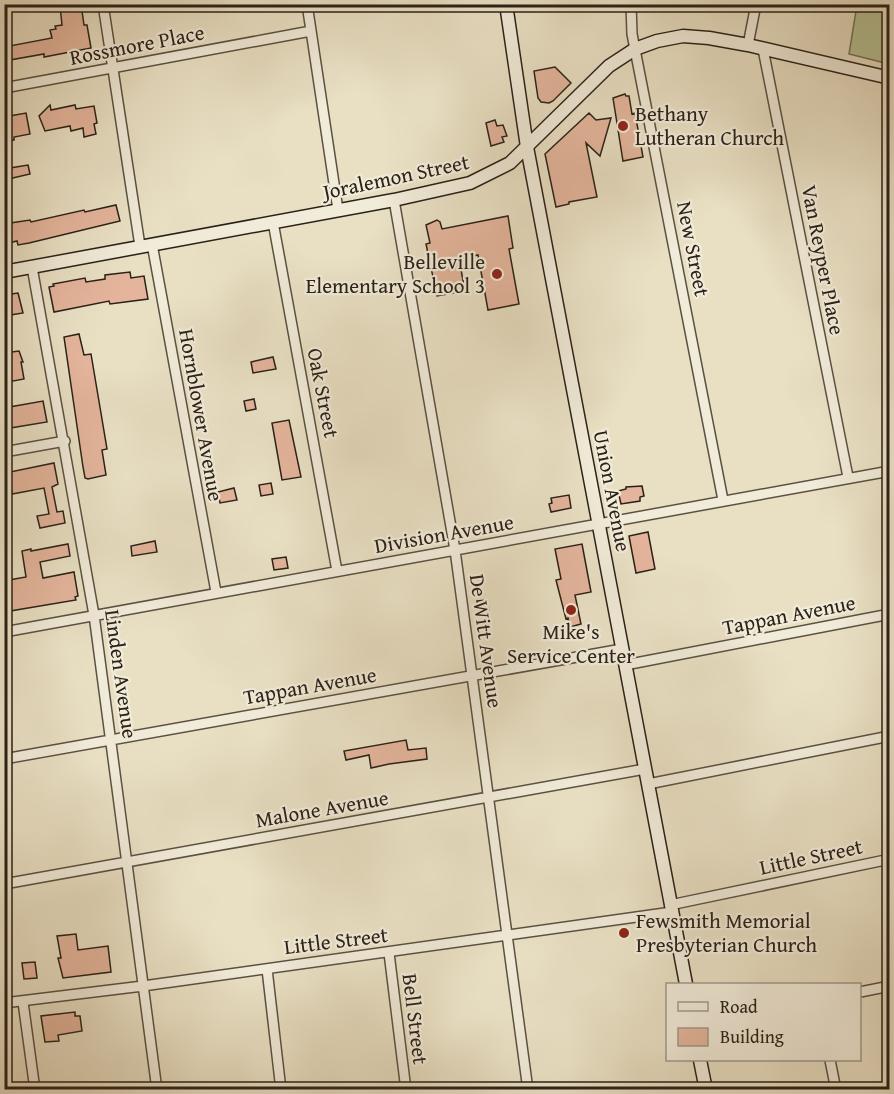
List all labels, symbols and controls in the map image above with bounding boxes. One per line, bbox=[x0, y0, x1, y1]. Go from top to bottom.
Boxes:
street label: Rossmore Place bbox=[67, 16, 207, 73]
place label: Bethany Lutheran Church bbox=[635, 98, 784, 153]
marker: Bethany Lutheran Church bbox=[616, 119, 630, 133]
street label: Joralemon Street bbox=[317, 146, 472, 208]
street label: Van Reyper Place bbox=[794, 182, 853, 338]
street label: New Street bbox=[669, 199, 718, 300]
place label: Belleville Elementary School 3 bbox=[306, 246, 485, 301]
marker: Belleville Elementary School 3 bbox=[490, 267, 504, 281]
street label: Hornblower Avenue bbox=[171, 326, 232, 504]
street label: Oak Street bbox=[300, 345, 348, 441]
street label: Union Avenue bbox=[586, 427, 639, 554]
street label: Division Avenue bbox=[372, 506, 516, 561]
street label: De Witt Avenue bbox=[462, 572, 511, 710]
street label: Tappan Avenue bbox=[720, 586, 858, 643]
marker: Mike's Service Center bbox=[564, 603, 578, 617]
street label: Linden Avenue bbox=[97, 607, 146, 741]
place label: Mike's Service Center bbox=[507, 616, 635, 671]
street label: Tappan Avenue bbox=[241, 659, 379, 712]
street label: Malone Avenue bbox=[253, 782, 391, 835]
street label: Little Street bbox=[757, 830, 866, 883]
place label: Fewsmith Memorial Presbyterian Church bbox=[636, 905, 817, 960]
street label: Little Street bbox=[282, 919, 390, 962]
marker: Fewsmith Memorial Presbyterian Church bbox=[617, 926, 631, 940]
street label: Bell Street bbox=[395, 972, 437, 1067]
legend bbox=[666, 983, 861, 1061]
text: Road bbox=[720, 993, 758, 1020]
text: Building bbox=[720, 1023, 784, 1050]

